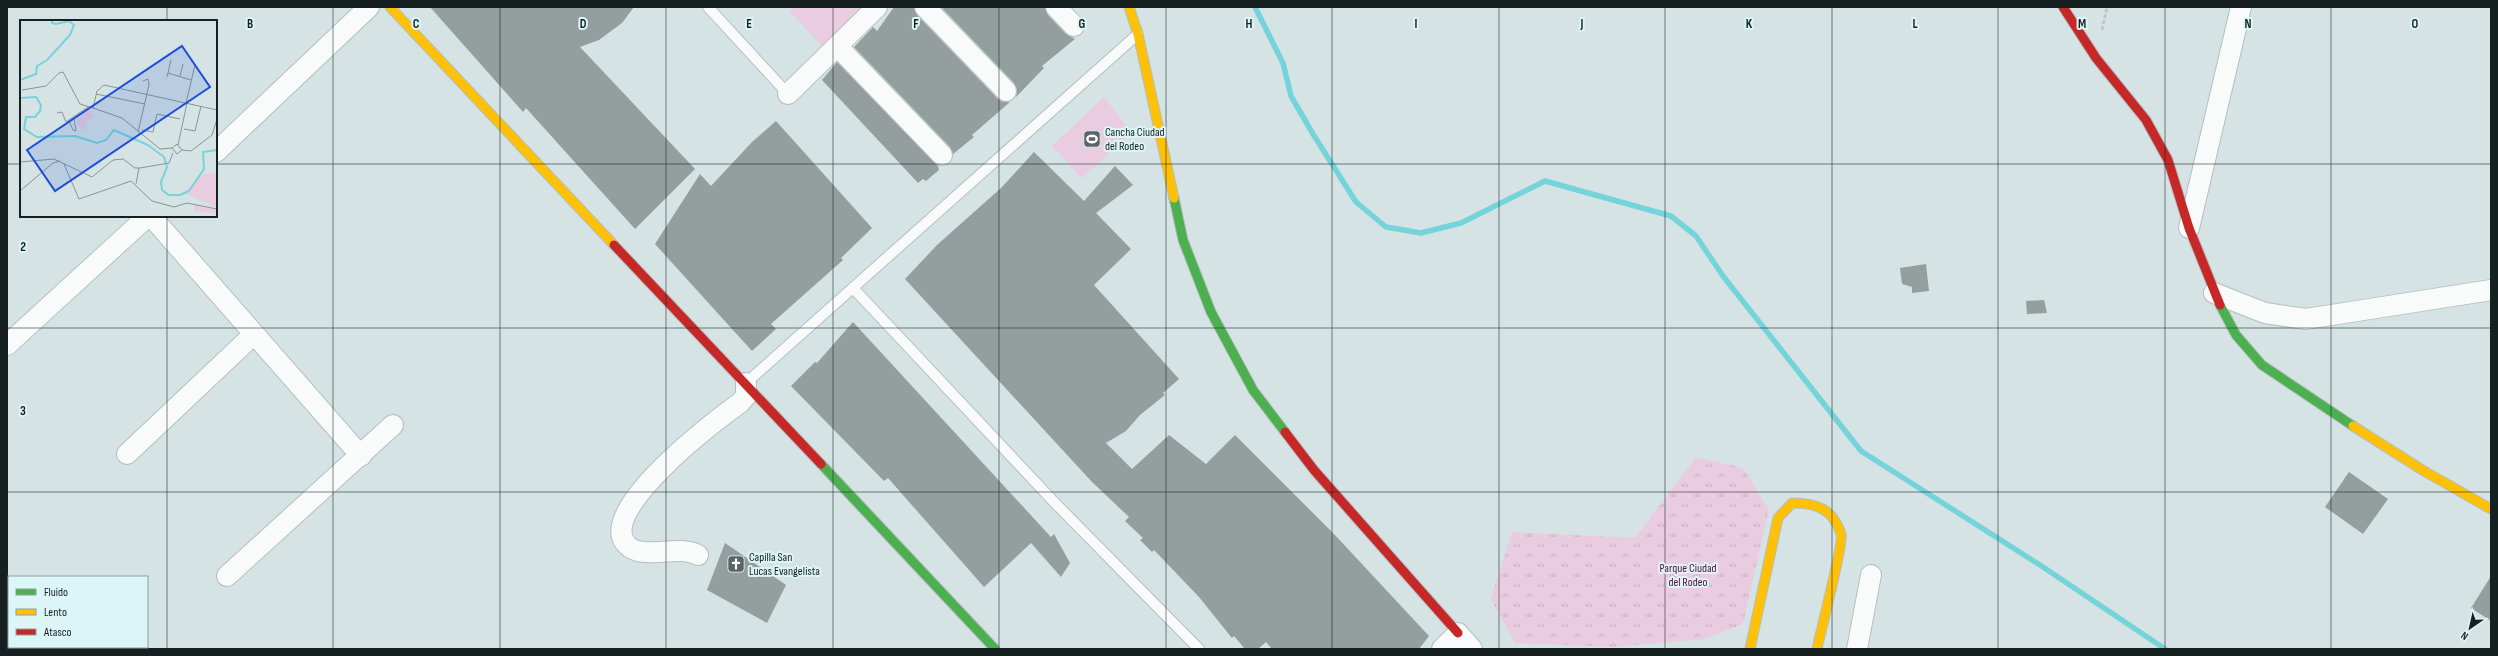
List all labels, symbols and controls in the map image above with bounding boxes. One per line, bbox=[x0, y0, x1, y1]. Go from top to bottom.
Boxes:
text: B bbox=[247, 16, 253, 32]
text: C bbox=[413, 16, 420, 32]
text: D bbox=[580, 16, 587, 32]
text: E bbox=[746, 16, 752, 32]
text: F bbox=[913, 16, 919, 32]
text: G bbox=[1079, 16, 1086, 32]
text: H bbox=[1246, 16, 1253, 32]
text: I bbox=[1415, 16, 1418, 32]
text: J bbox=[1580, 16, 1584, 32]
text: K bbox=[1746, 16, 1753, 32]
text: L bbox=[1912, 16, 1918, 32]
text: M bbox=[2078, 16, 2086, 32]
text: N bbox=[2245, 16, 2252, 32]
text: O bbox=[2412, 16, 2419, 32]
inset map bbox=[20, 20, 217, 217]
place label: Cancha Ciudad del Rodeo bbox=[1105, 125, 1165, 154]
sports icon: Cancha Ciudad del Rodeo bbox=[1082, 129, 1102, 149]
text: 2 bbox=[20, 239, 26, 255]
text: 3 bbox=[20, 403, 26, 419]
place label: Capilla San Lucas Evangelista bbox=[749, 550, 820, 579]
church icon: Capilla San Lucas Evangelista bbox=[726, 554, 746, 574]
park label: Parque Ciudad del Rodeo bbox=[1659, 561, 1717, 590]
legend bbox=[8, 576, 148, 648]
text: Fluido bbox=[44, 585, 68, 600]
text: Lento bbox=[44, 605, 67, 620]
north arrow bbox=[2450, 608, 2490, 648]
text: Atasco bbox=[43, 625, 71, 640]
text: N bbox=[2459, 629, 2471, 643]

